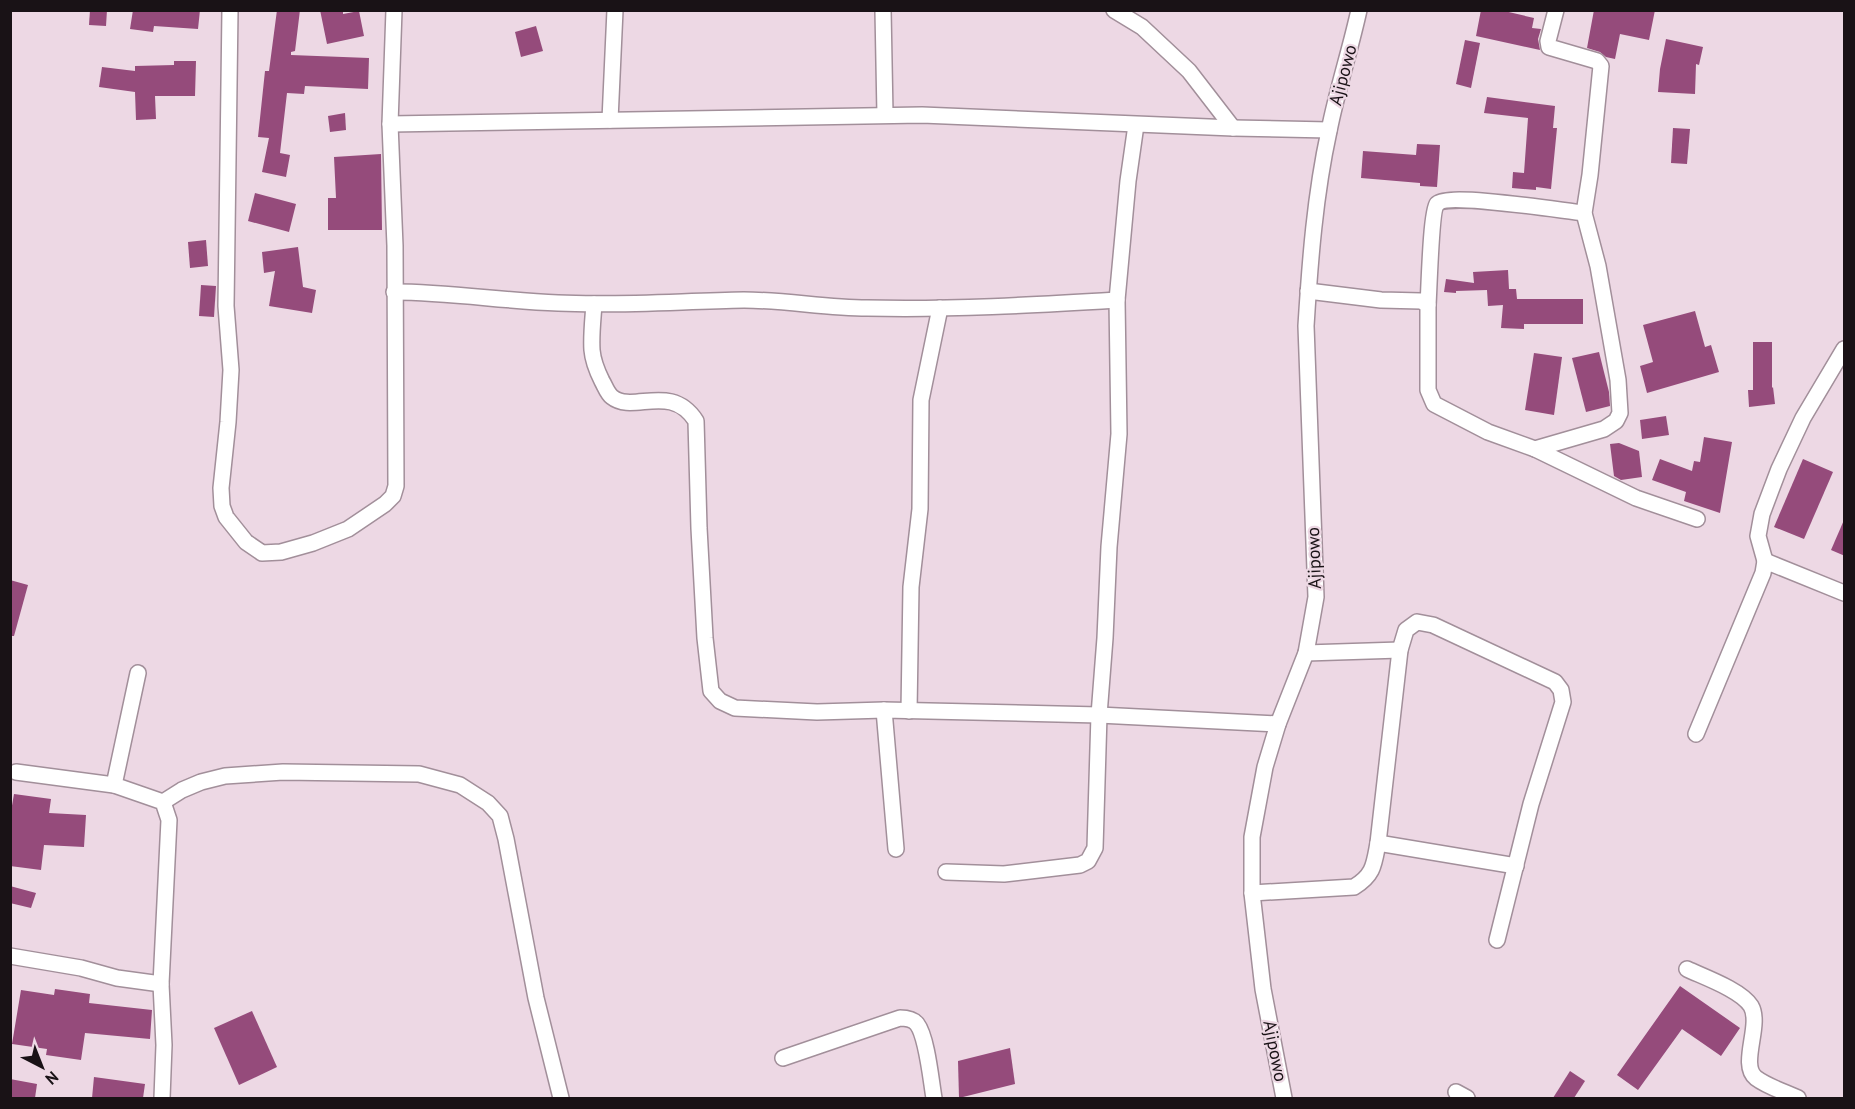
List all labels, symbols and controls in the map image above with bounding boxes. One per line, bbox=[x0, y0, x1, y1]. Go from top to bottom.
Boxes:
street label: Ajipowo bbox=[1323, 42, 1362, 108]
street label: Ajipowo bbox=[1301, 527, 1326, 589]
street label: Ajipowo bbox=[1258, 1018, 1293, 1084]
north arrow bbox=[12, 1037, 72, 1097]
text: N bbox=[41, 1067, 63, 1089]

